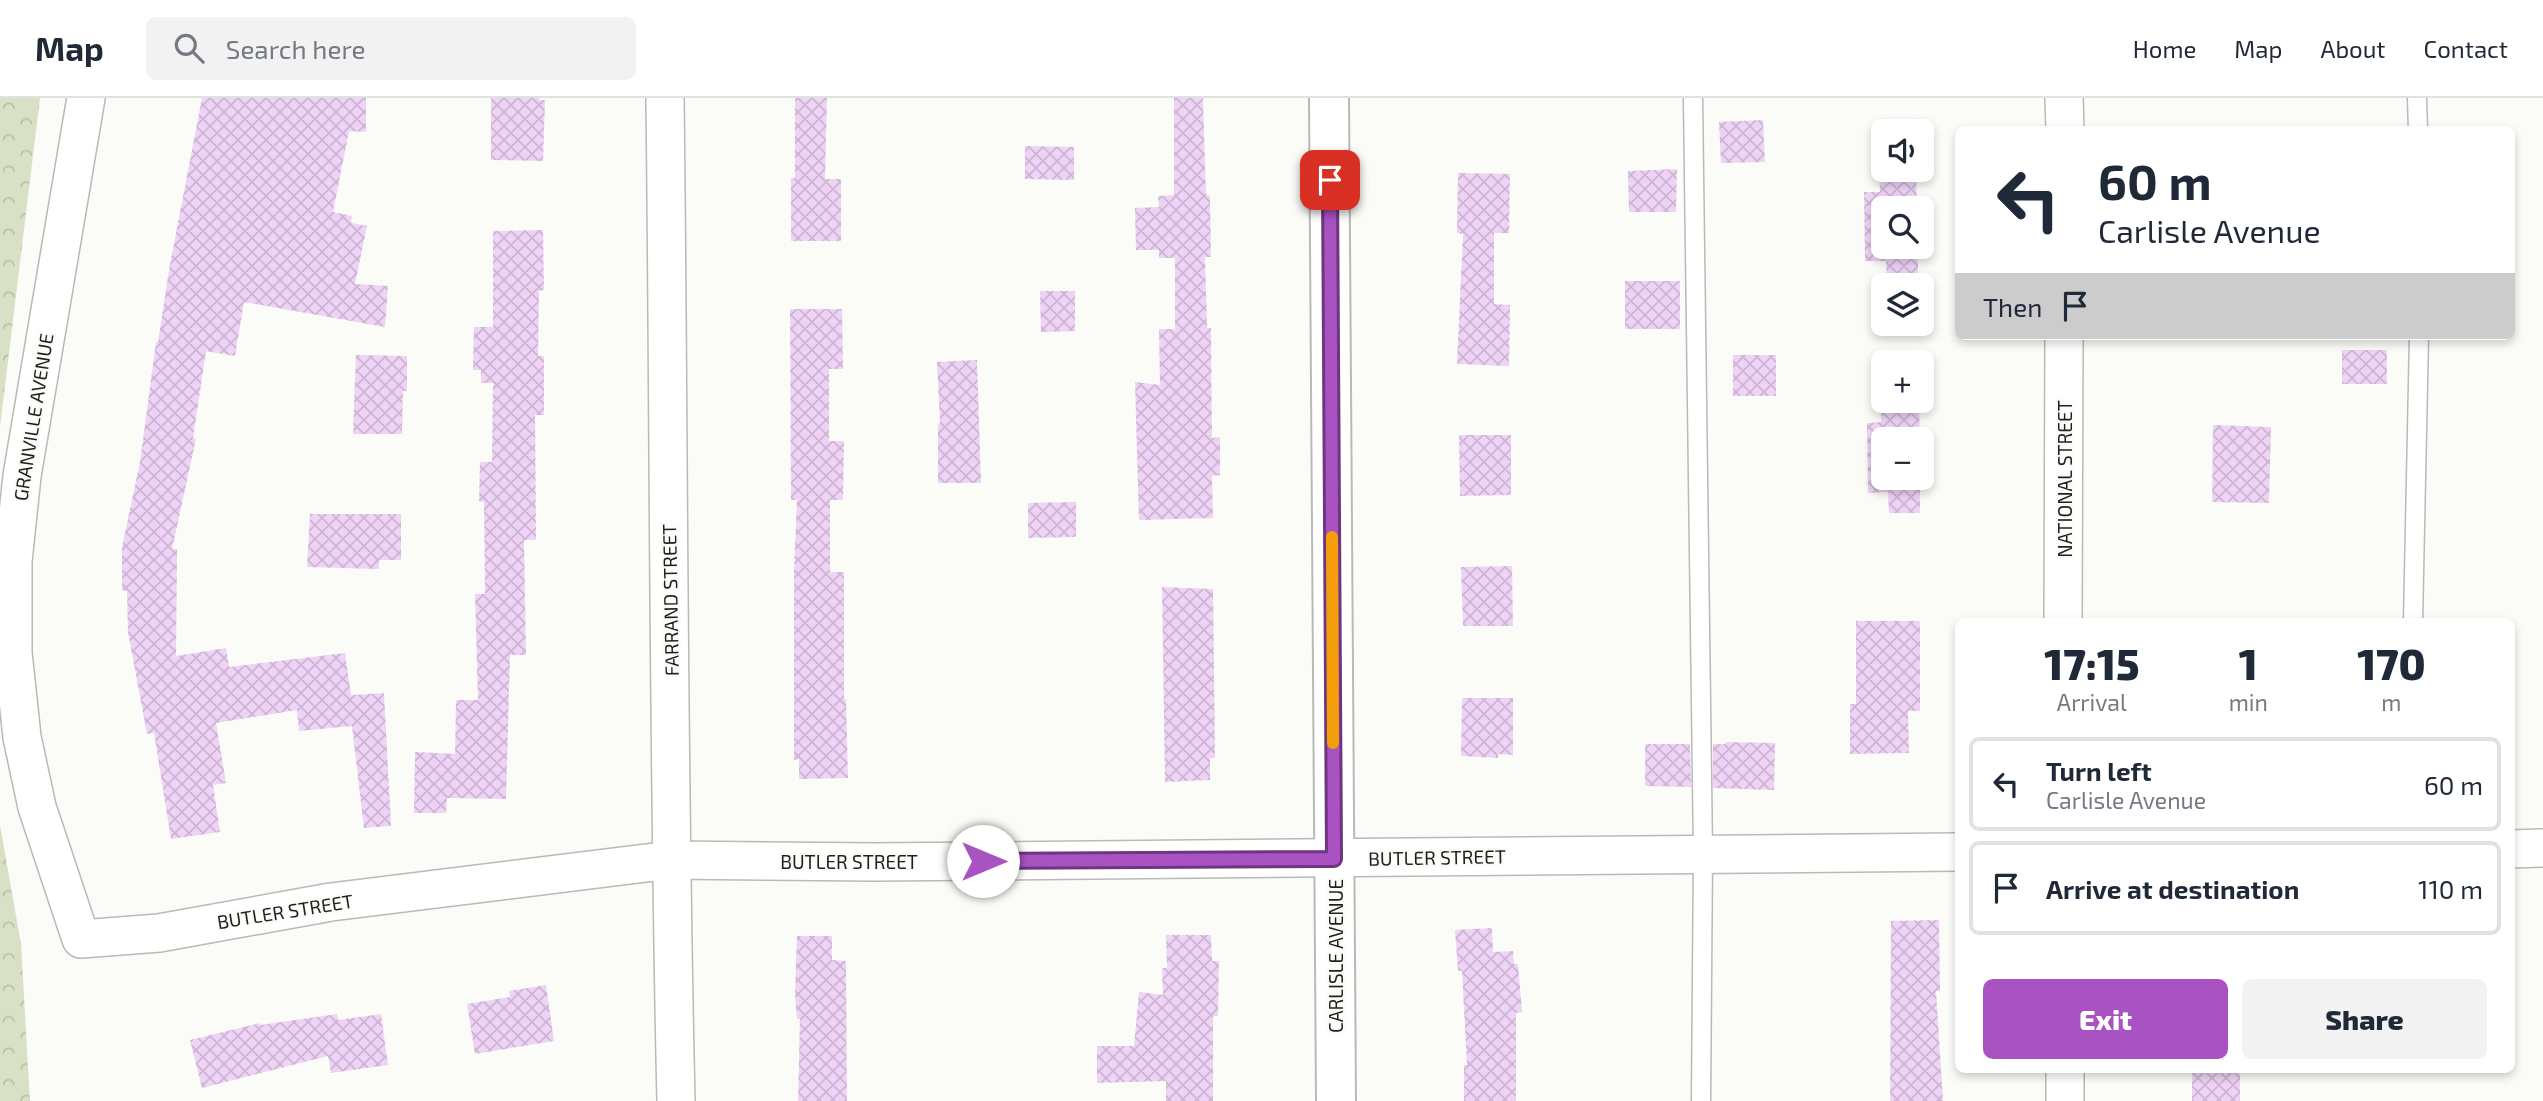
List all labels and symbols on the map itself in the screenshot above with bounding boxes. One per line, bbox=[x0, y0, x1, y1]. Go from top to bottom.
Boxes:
pin bbox=[1300, 150, 1360, 210]
street label: GRANVILLE AVENUE bbox=[8, 332, 58, 502]
street label: NATIONAL STREET bbox=[2053, 400, 2076, 558]
street label: FARRAND STREET bbox=[657, 524, 683, 676]
position arrow bbox=[946, 824, 1020, 898]
street label: BUTLER STREET bbox=[1368, 844, 1506, 870]
street label: BUTLER STREET bbox=[780, 850, 918, 873]
street label: CARLISLE AVENUE bbox=[1324, 879, 1347, 1033]
street label: BUTLER STREET bbox=[215, 889, 355, 933]

